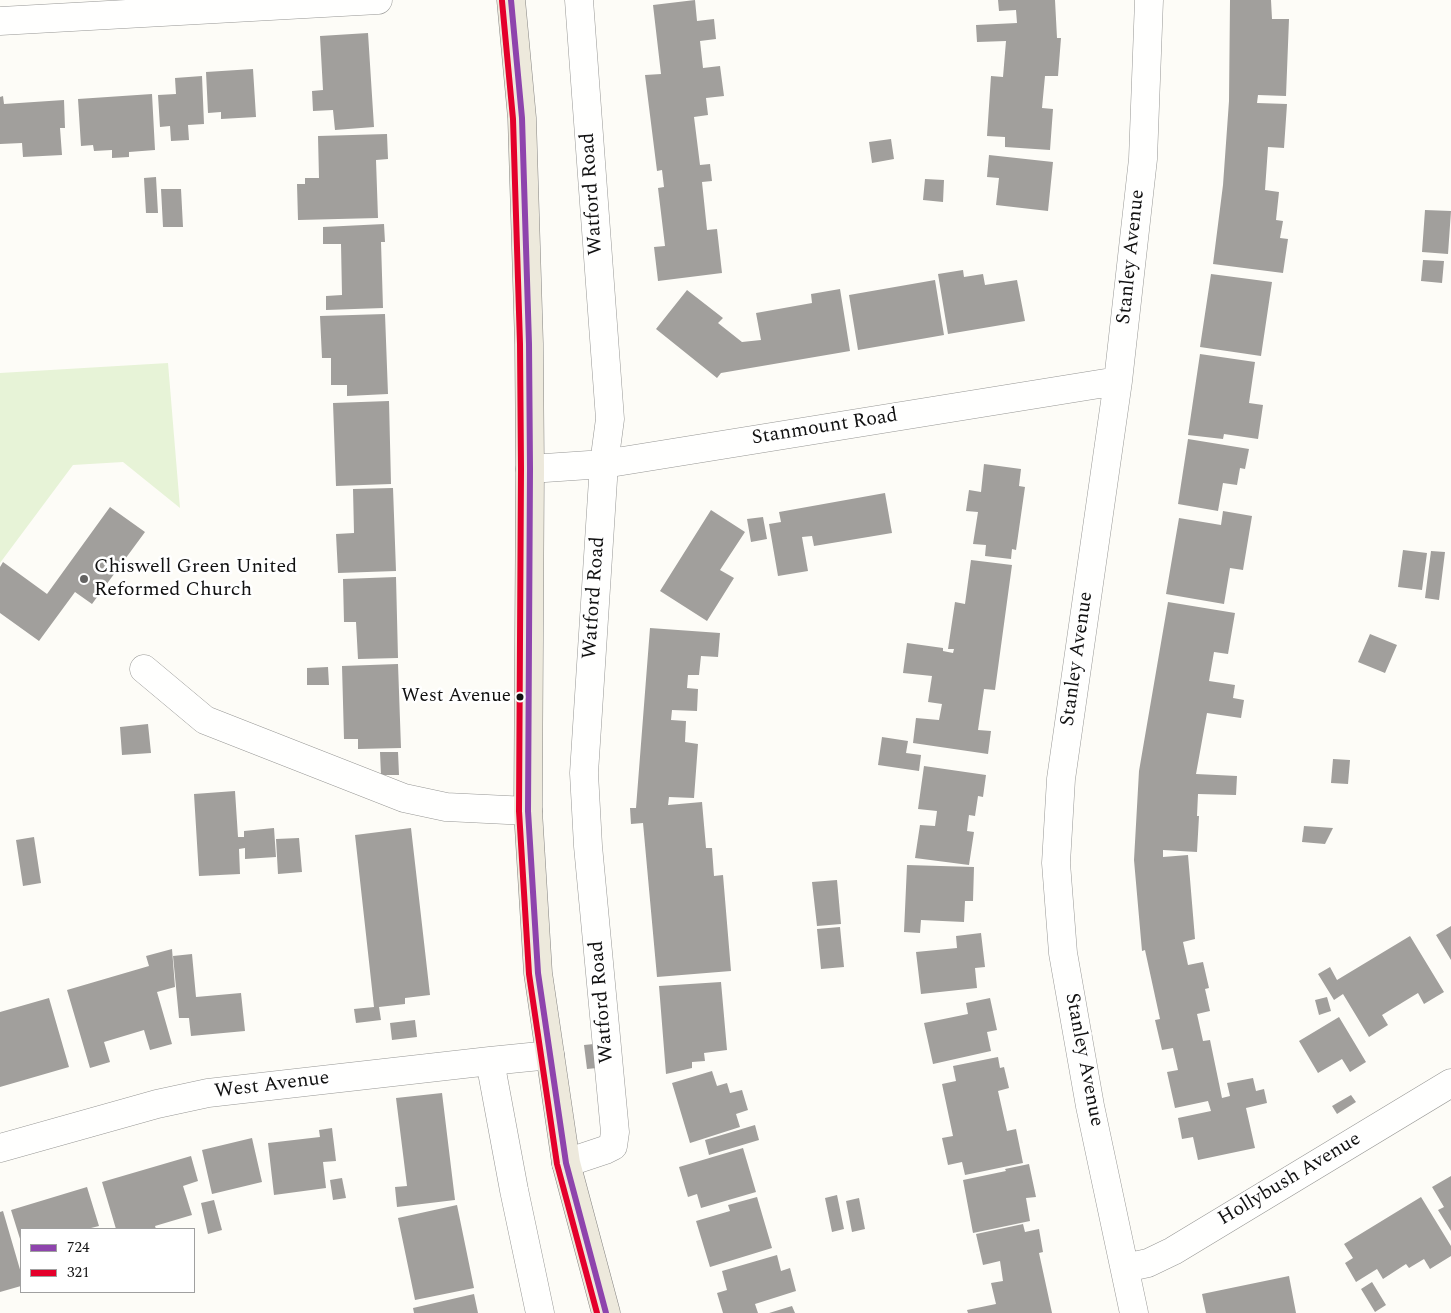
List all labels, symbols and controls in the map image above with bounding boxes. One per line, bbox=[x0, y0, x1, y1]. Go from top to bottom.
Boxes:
street label: Watford Road bbox=[577, 132, 609, 256]
street label: Stanley Avenue bbox=[1113, 188, 1151, 326]
street label: Stanmount Road bbox=[750, 405, 900, 451]
street label: Watford Road bbox=[579, 536, 611, 660]
place label: Chiswell Green United Reformed Church bbox=[94, 556, 297, 603]
marker: Chiswell Green United Reformed Church bbox=[78, 573, 90, 585]
street label: Stanley Avenue bbox=[1057, 590, 1099, 728]
place label: West Avenue bbox=[401, 686, 511, 708]
marker: West Avenue bbox=[515, 692, 525, 702]
street label: Watford Road bbox=[586, 940, 620, 1064]
street label: Stanley Avenue bbox=[1058, 991, 1108, 1129]
street label: West Avenue bbox=[213, 1067, 331, 1105]
street label: Hollybush Avenue bbox=[1214, 1128, 1366, 1232]
legend bbox=[20, 1228, 195, 1293]
text: 724 bbox=[67, 1236, 90, 1259]
text: 321 bbox=[67, 1261, 90, 1284]

